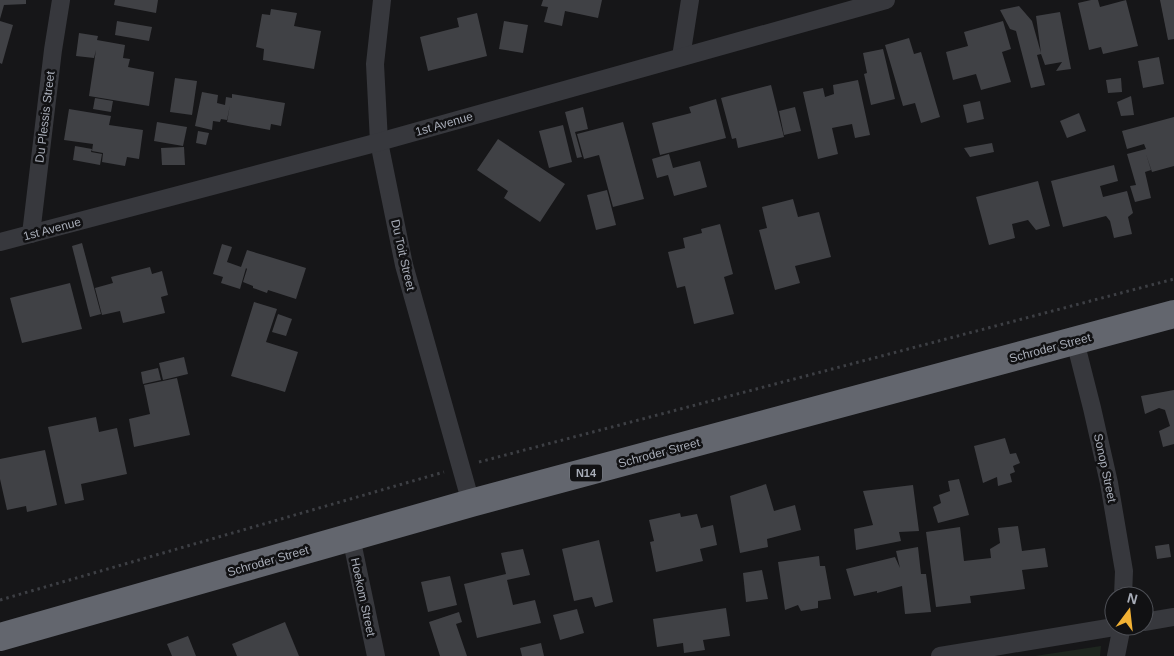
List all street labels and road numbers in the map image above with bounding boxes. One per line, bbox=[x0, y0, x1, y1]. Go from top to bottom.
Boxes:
street label: Du Plessis Street bbox=[32, 70, 58, 164]
street label: 1st Avenue bbox=[414, 109, 475, 139]
street label: 1st Avenue bbox=[22, 214, 83, 243]
street label: Du Toit Street bbox=[388, 218, 418, 293]
street label: Schroder Street bbox=[1008, 330, 1093, 366]
street label: Sonop Street bbox=[1091, 432, 1119, 504]
street label: Schroder Street bbox=[617, 435, 702, 471]
road number: N14 bbox=[570, 464, 602, 482]
street label: Schroder Street bbox=[226, 543, 311, 579]
street label: Hoekom Street bbox=[348, 556, 378, 638]

